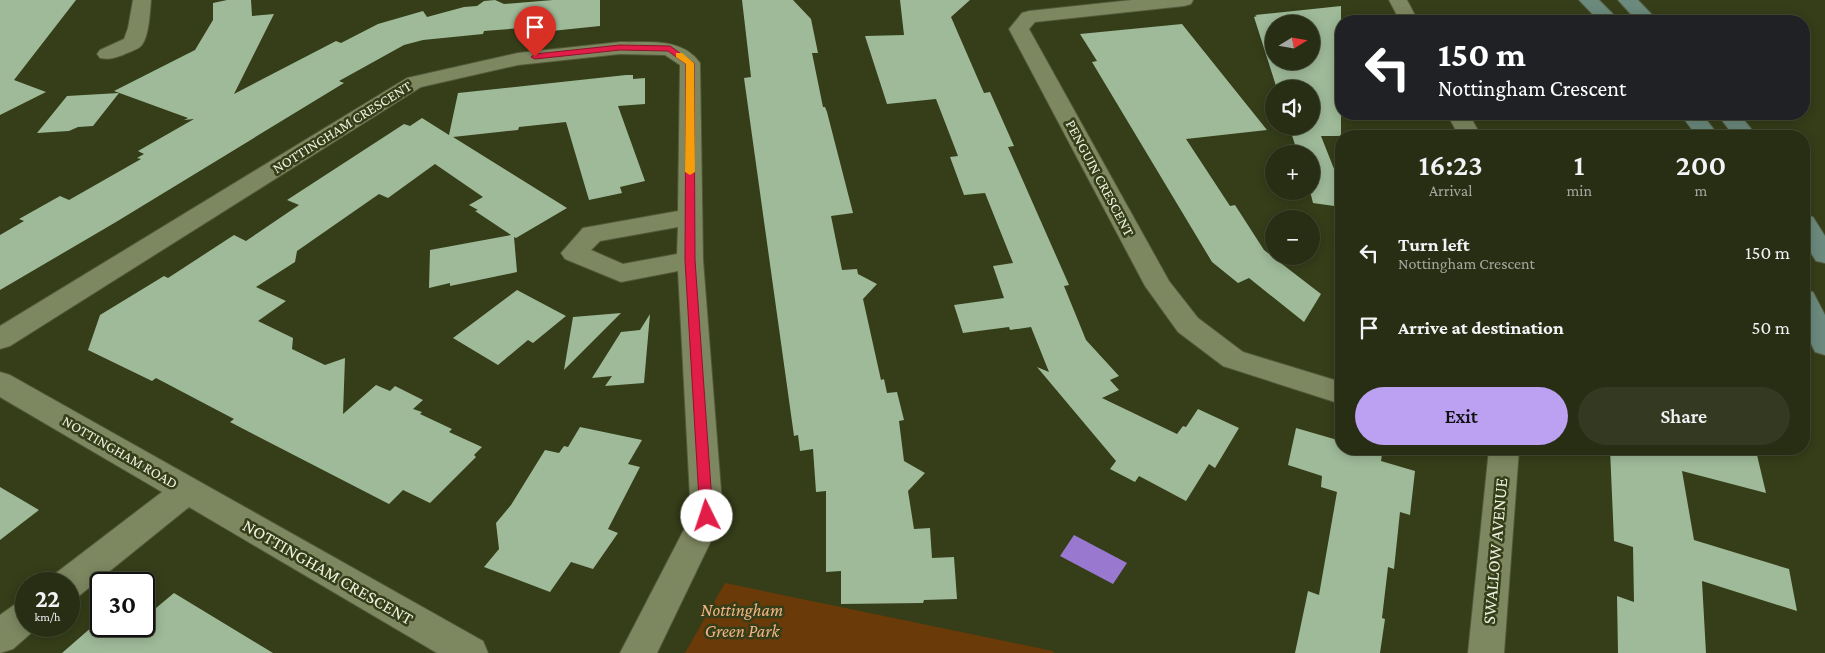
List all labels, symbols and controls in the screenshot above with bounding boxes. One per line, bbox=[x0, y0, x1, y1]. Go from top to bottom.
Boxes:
pin bbox=[514, 6, 556, 57]
icon: arrive bbox=[521, 13, 549, 41]
north arrow bbox=[1265, 15, 1320, 70]
map controls bbox=[1265, 15, 1320, 265]
icon: left bbox=[1355, 35, 1420, 100]
text: 150 m bbox=[1438, 35, 1526, 74]
text: Nottingham Crescent bbox=[1438, 76, 1626, 101]
street label: NOTTINGHAM CRESCENT bbox=[269, 78, 415, 176]
button: sound bbox=[1265, 80, 1320, 135]
street label: PENGUIN CRESCENT bbox=[1063, 117, 1137, 239]
button: + bbox=[1265, 145, 1320, 200]
text: 16:23 bbox=[1419, 148, 1483, 181]
text: 1 bbox=[1574, 148, 1585, 181]
text: 200 bbox=[1676, 148, 1726, 181]
text: Arrival bbox=[1429, 182, 1472, 199]
text: min bbox=[1566, 182, 1592, 199]
text: m bbox=[1695, 182, 1707, 199]
button: − bbox=[1265, 210, 1320, 265]
text: Turn left bbox=[1398, 234, 1470, 255]
icon: left bbox=[1355, 239, 1383, 267]
text: 150 m bbox=[1745, 242, 1790, 263]
text: Nottingham Crescent bbox=[1398, 255, 1535, 272]
icon: arrive bbox=[1355, 314, 1383, 342]
text: Arrive at destination bbox=[1398, 317, 1564, 338]
text: 50 m bbox=[1751, 317, 1790, 338]
button: Exit bbox=[1355, 387, 1568, 445]
button: Share bbox=[1578, 387, 1790, 445]
street label: NOTTINGHAM ROAD bbox=[60, 412, 180, 492]
street label: SWALLOW AVENUE bbox=[1479, 477, 1511, 625]
position arrow bbox=[680, 489, 732, 541]
street label: NOTTINGHAM CRESCENT bbox=[239, 515, 417, 629]
speed limit sign: 30 bbox=[90, 572, 155, 637]
text: 22 bbox=[35, 585, 60, 612]
park label: Nottingham Green Park bbox=[701, 600, 783, 641]
text: km/h bbox=[35, 610, 60, 624]

